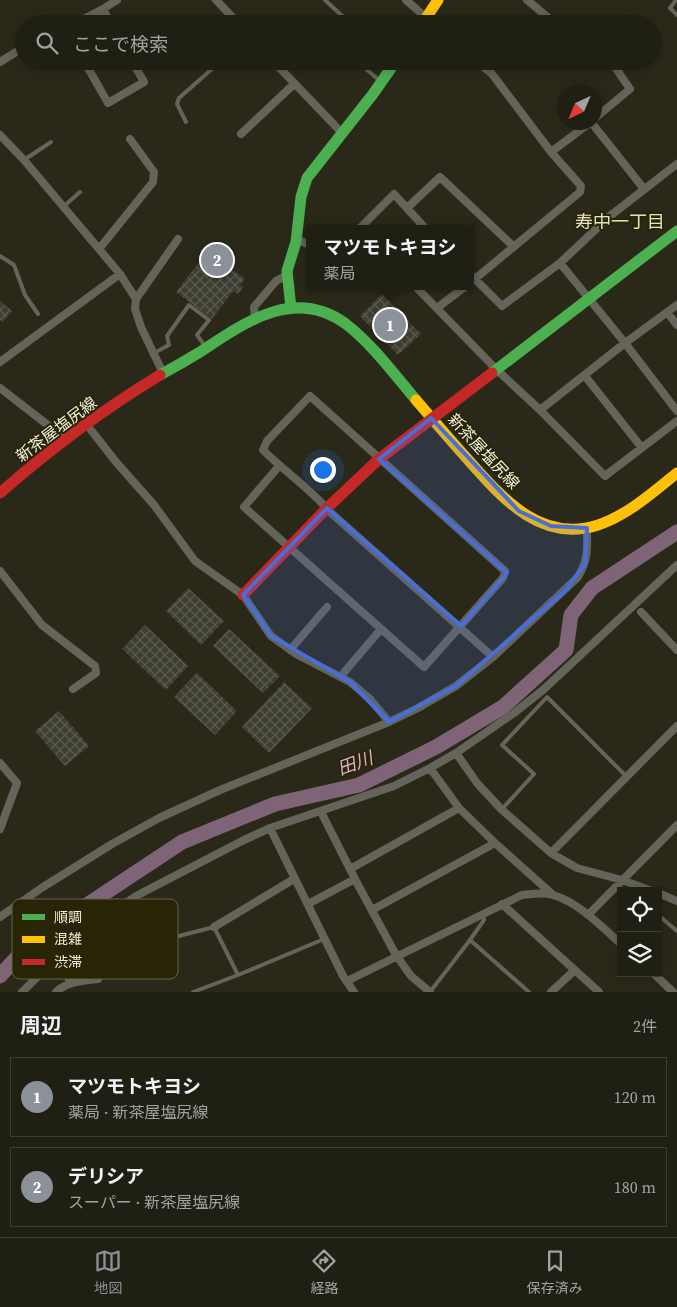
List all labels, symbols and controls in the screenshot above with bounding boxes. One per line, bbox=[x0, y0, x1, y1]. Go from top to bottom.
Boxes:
search box bbox=[15, 15, 662, 70]
icon: search bbox=[33, 29, 61, 57]
text: ここで検索 bbox=[73, 31, 168, 57]
north arrow bbox=[557, 85, 602, 130]
district label: 寿中一丁目 bbox=[575, 209, 665, 234]
popup bbox=[306, 225, 474, 290]
text: マツモトキヨシ bbox=[323, 234, 457, 260]
pin: 2 bbox=[201, 241, 233, 279]
text: 薬局 bbox=[323, 262, 356, 284]
pin: 1 bbox=[374, 306, 406, 344]
street label: 新茶屋塩尻線 bbox=[11, 391, 101, 467]
street label: 新茶屋塩尻線 bbox=[443, 408, 525, 494]
your location bbox=[310, 457, 336, 483]
water label: 田川 bbox=[334, 744, 378, 781]
map controls bbox=[617, 887, 662, 977]
button: locate bbox=[617, 887, 662, 932]
legend bbox=[12, 899, 178, 979]
text: 順調 bbox=[54, 907, 82, 927]
text: 混雑 bbox=[54, 929, 82, 949]
button: layers bbox=[617, 932, 662, 977]
text: 渋滞 bbox=[54, 952, 82, 972]
text: 周辺 bbox=[20, 1011, 62, 1040]
text: 2件 bbox=[633, 1015, 657, 1037]
text: マツモトキヨシ bbox=[68, 1073, 201, 1099]
text: 1 bbox=[33, 1086, 41, 1108]
text: 120 m bbox=[614, 1086, 656, 1108]
text: 薬局 · 新茶屋塩尻線 bbox=[68, 1101, 208, 1123]
text: デリシア bbox=[68, 1163, 144, 1189]
text: 2 bbox=[33, 1176, 41, 1198]
text: 180 m bbox=[614, 1176, 656, 1198]
text: スーパー · 新茶屋塩尻線 bbox=[68, 1191, 240, 1213]
tab: 地図 bbox=[94, 1247, 122, 1298]
tab: 経路 bbox=[310, 1247, 338, 1298]
tab: 保存済み bbox=[527, 1247, 583, 1298]

